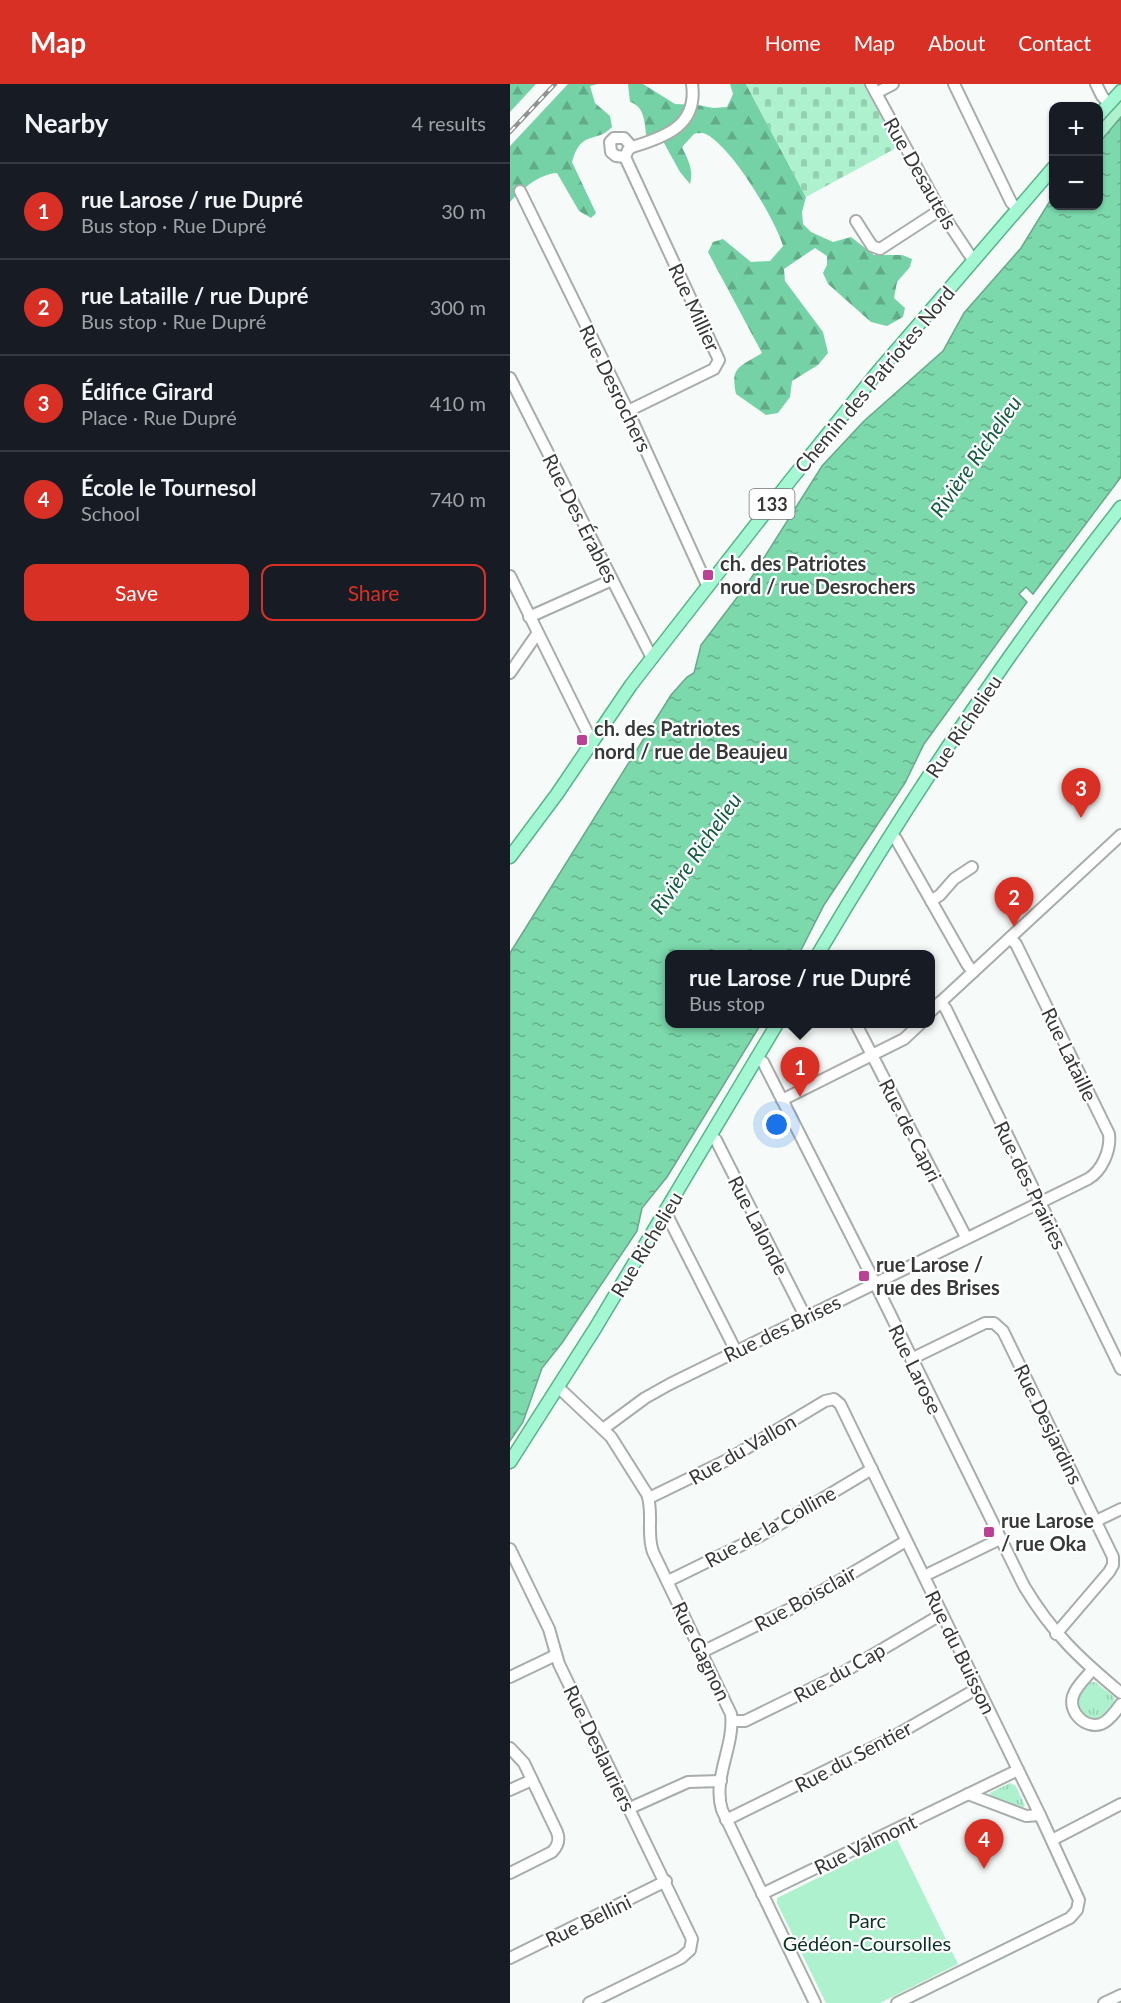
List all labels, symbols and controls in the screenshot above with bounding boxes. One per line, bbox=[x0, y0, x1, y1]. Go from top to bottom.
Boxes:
text: Map bbox=[30, 25, 86, 59]
text: Home bbox=[765, 30, 821, 55]
text: Map bbox=[854, 30, 895, 55]
text: About bbox=[928, 30, 985, 55]
text: Contact bbox=[1018, 30, 1091, 55]
map controls bbox=[1049, 102, 1103, 210]
button: + bbox=[1049, 102, 1103, 156]
text: Nearby bbox=[24, 107, 109, 139]
text: 4 results bbox=[411, 111, 486, 135]
street label: Rue Desautels bbox=[879, 113, 963, 233]
button: − bbox=[1049, 156, 1103, 210]
text: rue Larose / rue Dupré bbox=[81, 186, 303, 213]
text: 1 bbox=[38, 199, 49, 223]
text: 30 m bbox=[441, 199, 486, 223]
text: Bus stop · Rue Dupré bbox=[81, 213, 266, 237]
street label: Rue Millier bbox=[664, 259, 726, 355]
street label: Chemin des Patriotes Nord bbox=[789, 281, 959, 477]
text: rue Lataille / rue Dupré bbox=[81, 282, 309, 309]
text: 2 bbox=[38, 295, 49, 319]
text: 300 m bbox=[430, 295, 486, 319]
text: Bus stop · Rue Dupré bbox=[81, 309, 266, 333]
street label: Rue Desrochers bbox=[575, 320, 657, 456]
text: Édifice Girard bbox=[81, 378, 213, 405]
text: 3 bbox=[38, 391, 49, 415]
text: 410 m bbox=[430, 391, 486, 415]
water label: Rivière Richelieu bbox=[924, 391, 1026, 521]
text: Place · Rue Dupré bbox=[81, 405, 237, 429]
street label: Rue Des Érables bbox=[538, 449, 624, 587]
text: École le Tournesol bbox=[81, 474, 256, 501]
text: 4 bbox=[38, 487, 49, 511]
text: 740 m bbox=[430, 487, 486, 511]
road number: 133 bbox=[750, 489, 794, 519]
text: School bbox=[81, 501, 140, 525]
place label: ch. des Patriotes nord / rue Desrochers bbox=[720, 551, 916, 598]
button: Save bbox=[24, 564, 249, 621]
button: Share bbox=[261, 564, 486, 621]
marker: ch. des Patriotes nord / rue Desrochers bbox=[701, 568, 715, 582]
street label: Rue Richelieu bbox=[920, 670, 1006, 782]
place label: ch. des Patriotes nord / rue de Beaujeu bbox=[594, 716, 788, 763]
marker: ch. des Patriotes nord / rue de Beaujeu bbox=[575, 733, 589, 747]
pin: 3 bbox=[1062, 768, 1100, 818]
water label: Rivière Richelieu bbox=[644, 788, 746, 918]
pin: 2 bbox=[994, 878, 1034, 927]
popup bbox=[665, 950, 935, 1028]
text: rue Larose / rue Dupré bbox=[689, 964, 911, 991]
text: Bus stop bbox=[689, 991, 765, 1015]
street label: Rue Lataille bbox=[1037, 1003, 1103, 1105]
pin: 1 bbox=[780, 1048, 820, 1097]
street label: Rue de Capri bbox=[875, 1074, 947, 1186]
your location bbox=[762, 1110, 791, 1139]
street label: Rue des Prairies bbox=[990, 1117, 1072, 1253]
street label: Rue Lalonde bbox=[724, 1171, 794, 1279]
street label: Rue Richelieu bbox=[605, 1187, 687, 1301]
place label: rue Larose / rue des Brises bbox=[876, 1252, 1000, 1299]
marker: rue Larose / rue des Brises bbox=[857, 1269, 871, 1283]
street label: Rue des Brises bbox=[720, 1289, 844, 1367]
street label: Rue Larose bbox=[884, 1320, 948, 1418]
street label: Rue Desjardins bbox=[1010, 1360, 1088, 1488]
street label: Rue du Vallon bbox=[684, 1409, 800, 1489]
street label: Rue de la Colline bbox=[700, 1480, 840, 1572]
place label: rue Larose / rue Oka bbox=[1001, 1508, 1094, 1555]
marker: rue Larose / rue Oka bbox=[982, 1525, 996, 1539]
street label: Rue Boisclair bbox=[750, 1560, 861, 1636]
street label: Rue du Buisson bbox=[921, 1586, 1001, 1718]
street label: Rue Gagnon bbox=[668, 1597, 736, 1705]
street label: Rue du Cap bbox=[789, 1637, 889, 1707]
street label: Rue Deslauriers bbox=[559, 1681, 641, 1815]
street label: Rue du Sentier bbox=[790, 1715, 916, 1797]
street label: Rue Valmont bbox=[810, 1809, 920, 1879]
pin: 4 bbox=[964, 1820, 1004, 1869]
street label: Rue Bellini bbox=[541, 1889, 635, 1951]
park label: Parc Gédéon-Coursolles bbox=[783, 1908, 951, 1955]

